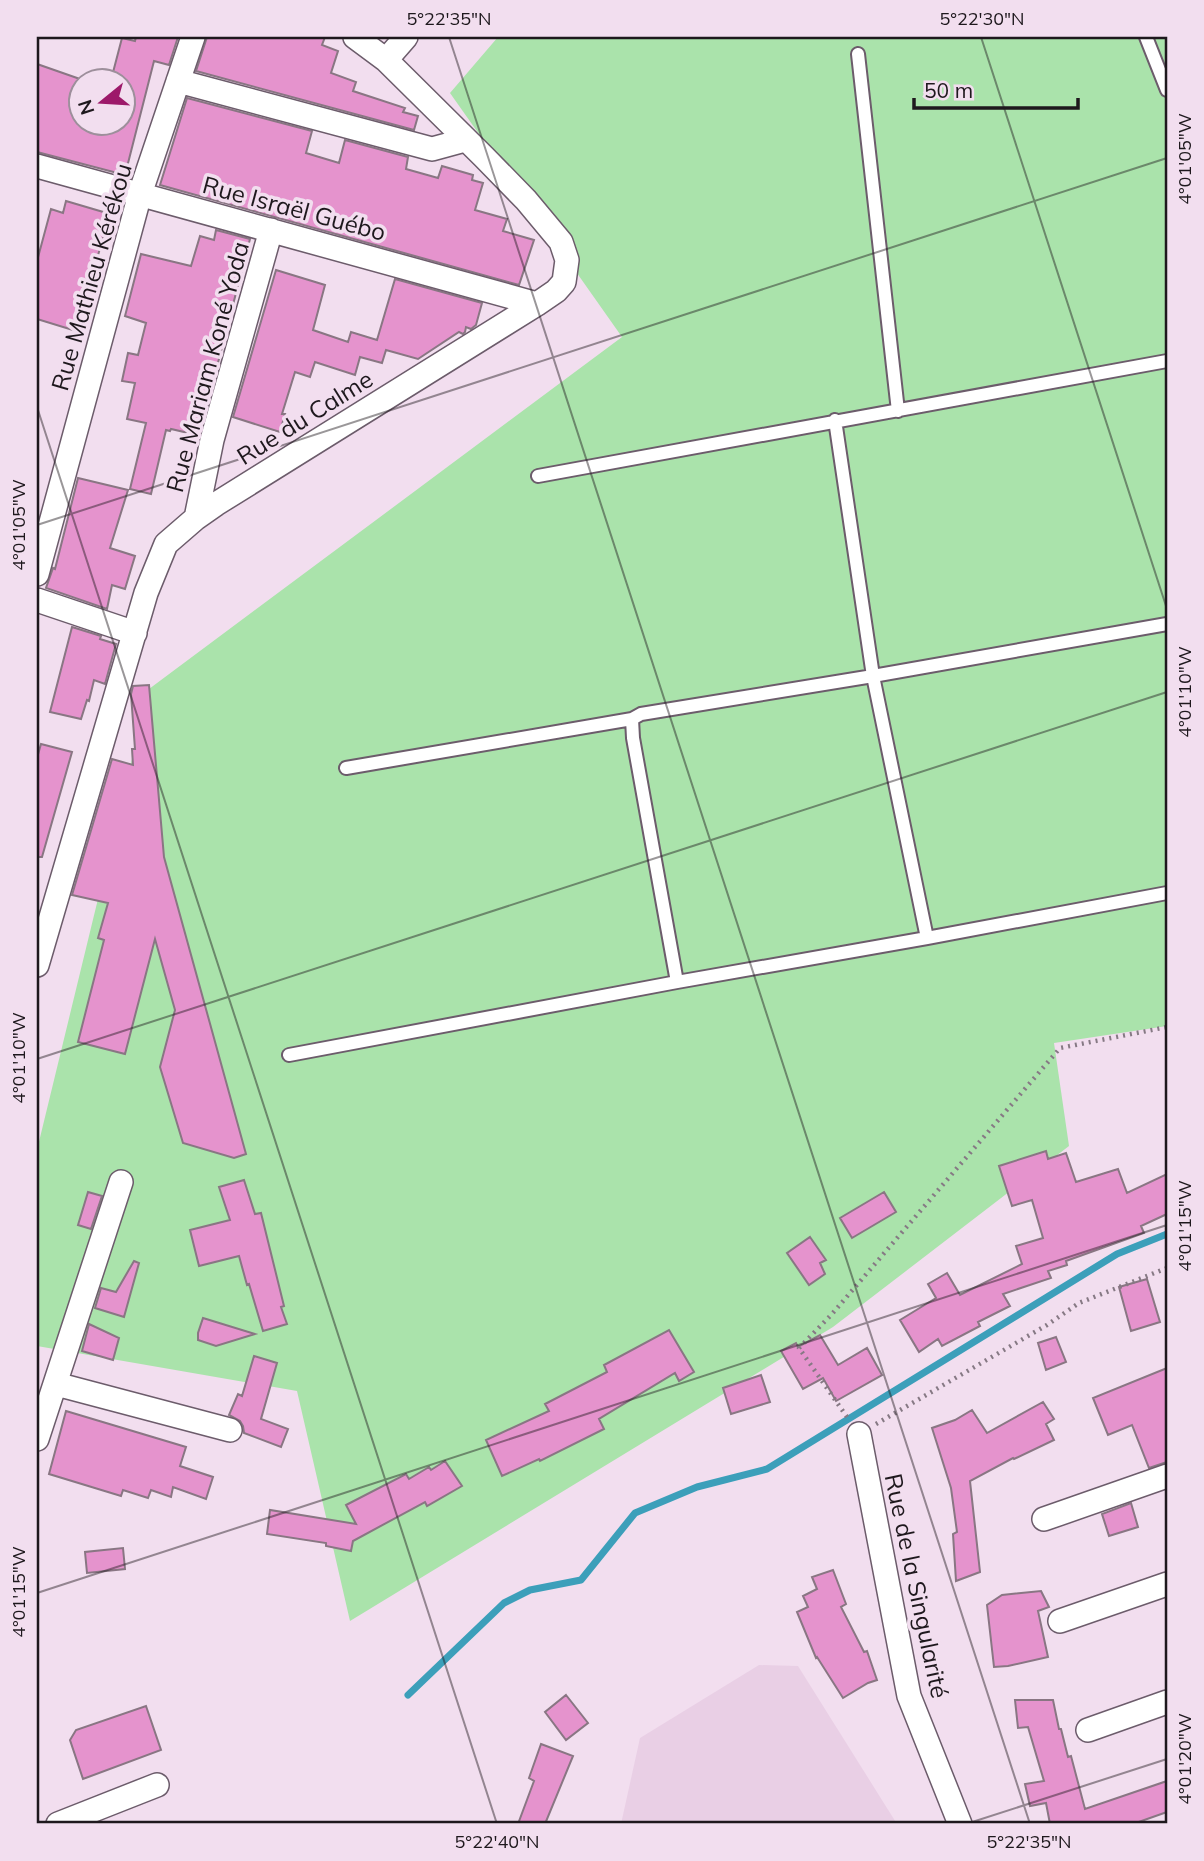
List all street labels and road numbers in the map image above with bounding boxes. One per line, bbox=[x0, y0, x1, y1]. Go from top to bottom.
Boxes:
street label: Rue Mathieu Kérékou bbox=[44, 159, 138, 394]
street label: Rue Israël Guébo bbox=[199, 169, 389, 247]
street label: Rue Mariam Koné Yoda bbox=[159, 238, 255, 495]
street label: Rue du Calme bbox=[231, 363, 378, 471]
street label: Rue de la Singularité bbox=[879, 1471, 955, 1701]

